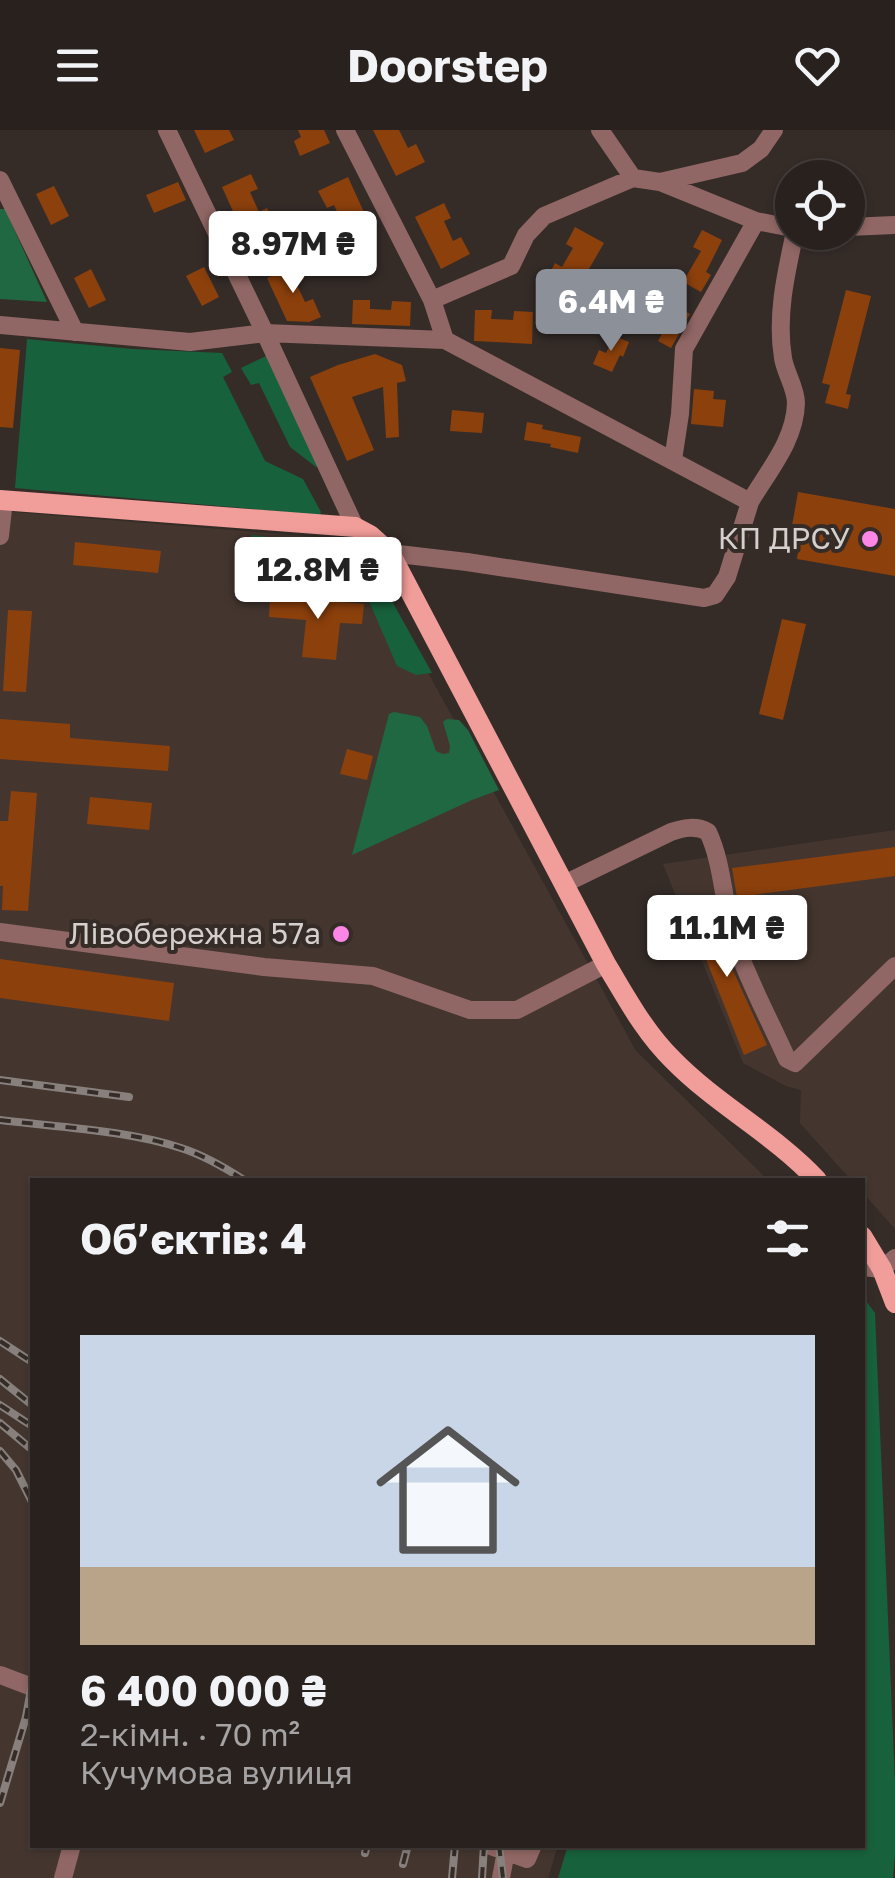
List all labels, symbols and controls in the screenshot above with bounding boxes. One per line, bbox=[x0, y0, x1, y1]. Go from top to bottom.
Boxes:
icon: menu bbox=[50, 38, 105, 93]
text: Doorstep bbox=[347, 38, 548, 92]
icon: heart bbox=[790, 38, 845, 93]
map controls bbox=[775, 160, 865, 250]
button: locate bbox=[775, 160, 865, 250]
pin: 8.97M ₴ bbox=[201, 211, 385, 296]
text: 8.97M ₴ bbox=[231, 224, 355, 262]
pin: 6.4M ₴ bbox=[530, 269, 692, 354]
text: 6.4M ₴ bbox=[558, 282, 664, 320]
place label: КП ДРСУ bbox=[718, 520, 850, 556]
marker: КП ДРСУ bbox=[859, 528, 881, 550]
pin: 12.8M ₴ bbox=[226, 537, 410, 622]
text: 12.8M ₴ bbox=[257, 550, 379, 588]
pin: 11.1M ₴ bbox=[635, 895, 819, 980]
text: 11.1M ₴ bbox=[669, 908, 785, 946]
place label: Лівобережна 57а bbox=[69, 915, 321, 951]
marker: Лівобережна 57а bbox=[330, 923, 352, 945]
icon: filters bbox=[760, 1211, 815, 1266]
text: Об’єктів: 4 bbox=[80, 1213, 307, 1263]
icon: home bbox=[358, 1400, 538, 1580]
text: 6 400 000 ₴ bbox=[80, 1665, 327, 1715]
text: 2-кімн. · 70 m² bbox=[80, 1715, 300, 1753]
text: Кучумова вулиця bbox=[80, 1753, 353, 1791]

